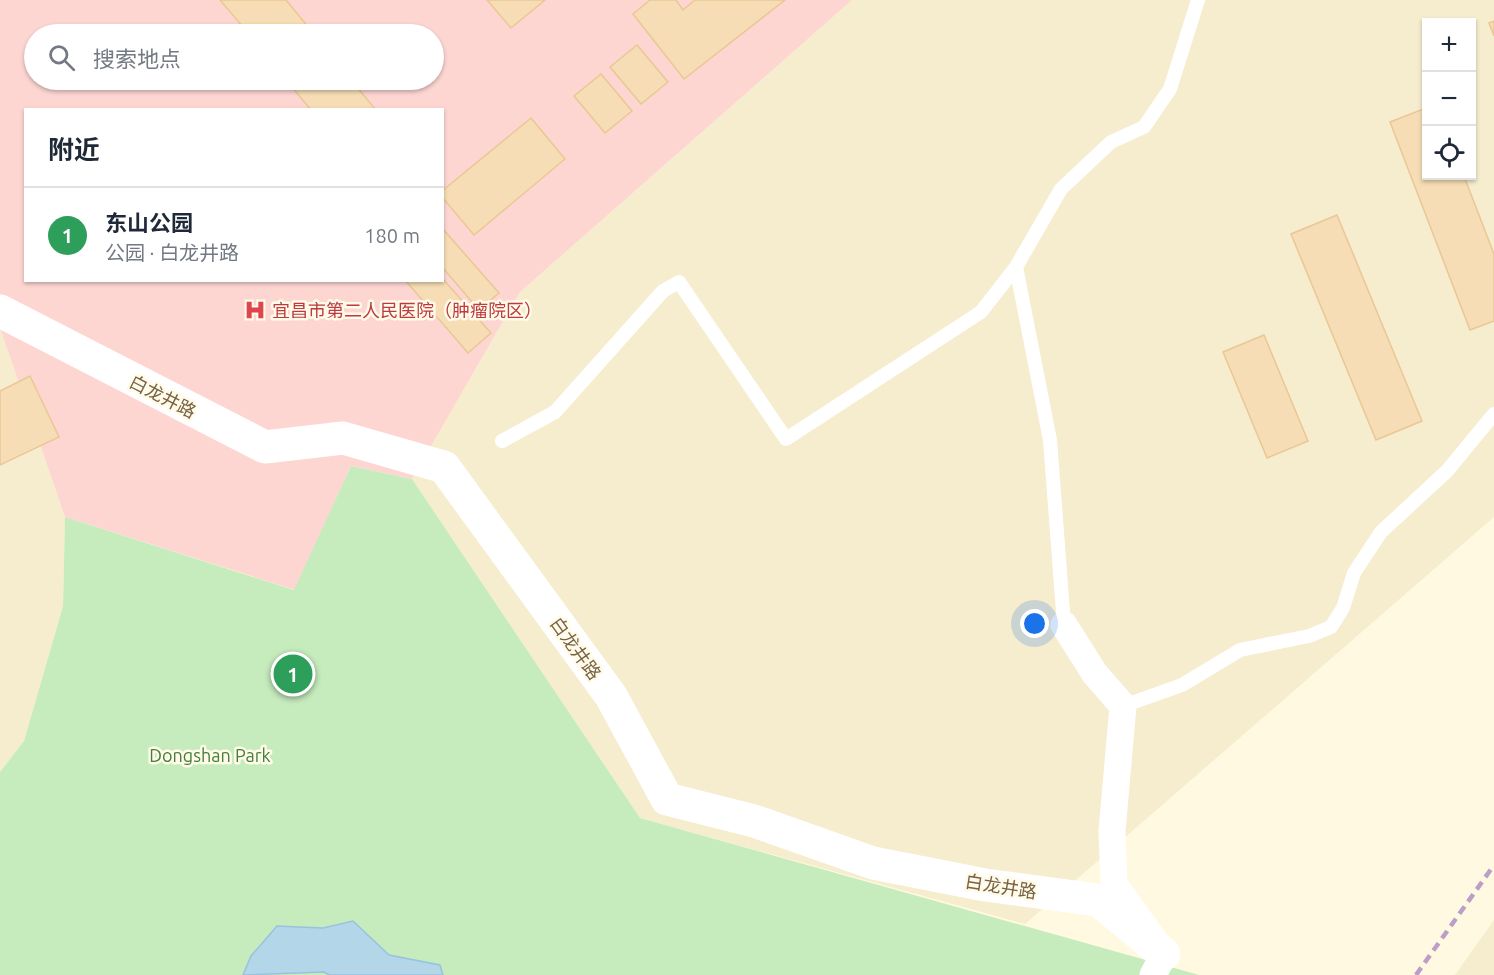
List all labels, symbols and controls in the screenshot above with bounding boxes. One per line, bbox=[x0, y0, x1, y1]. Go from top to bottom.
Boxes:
map controls bbox=[1422, 18, 1476, 180]
button: + bbox=[1422, 18, 1476, 72]
search box bbox=[24, 24, 444, 90]
icon: search bbox=[45, 41, 78, 74]
text: 搜索地点 bbox=[93, 46, 181, 71]
button: − bbox=[1422, 72, 1476, 126]
button: locate bbox=[1422, 126, 1476, 180]
text: 附近 bbox=[48, 135, 100, 164]
text: 东山公园 bbox=[105, 210, 193, 235]
text: 1 bbox=[62, 224, 73, 247]
text: 180 m bbox=[364, 224, 420, 247]
text: 公园 · 白龙井路 bbox=[105, 241, 239, 264]
hospital icon: 宜昌市第二人民医院（肿瘤院区） bbox=[243, 298, 267, 322]
place label: 宜昌市第二人民医院（肿瘤院区） bbox=[272, 300, 542, 320]
street label: 白龙井路 bbox=[126, 371, 200, 421]
your location bbox=[1020, 609, 1049, 638]
street label: 白龙井路 bbox=[547, 613, 605, 683]
pin: 1 bbox=[274, 652, 312, 696]
park label: Dongshan Park bbox=[149, 745, 271, 765]
street label: 白龙井路 bbox=[964, 870, 1038, 902]

